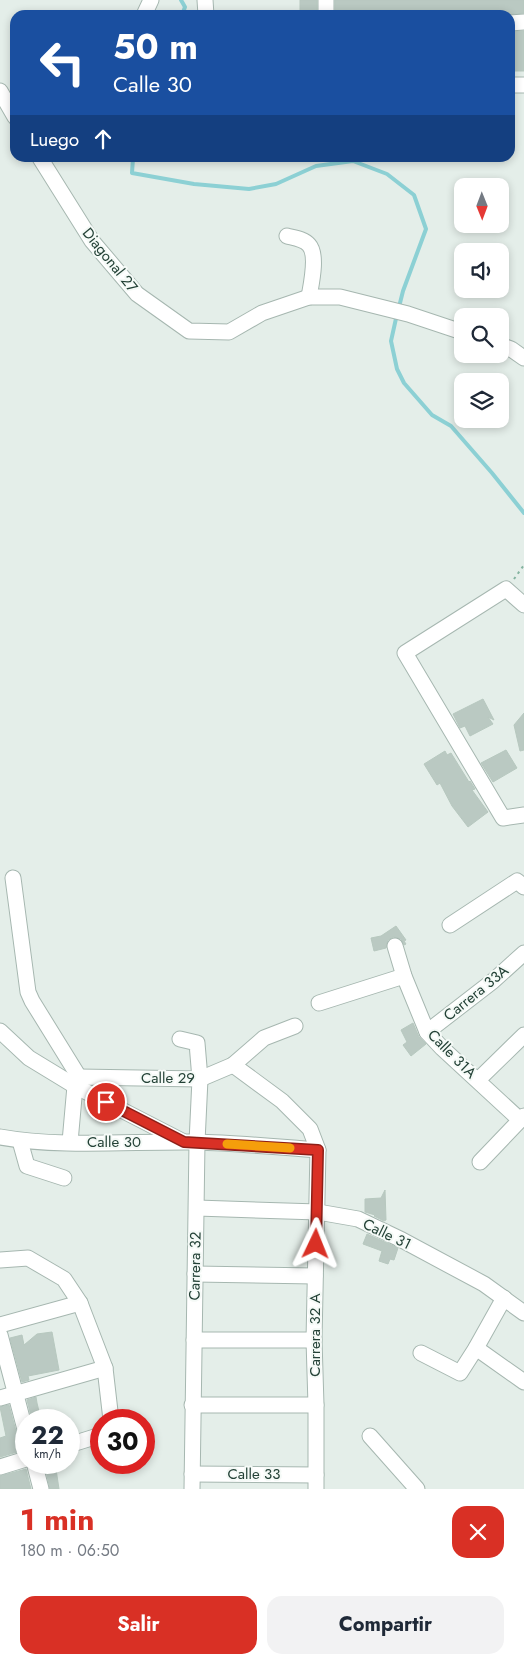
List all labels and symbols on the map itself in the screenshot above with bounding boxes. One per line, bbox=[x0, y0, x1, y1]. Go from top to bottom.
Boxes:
north arrow bbox=[454, 178, 509, 232]
street label: Diagonal 27 bbox=[77, 223, 143, 297]
street label: Carrera 33A bbox=[439, 960, 513, 1026]
street label: Calle 31A bbox=[422, 1024, 482, 1084]
street label: Calle 29 bbox=[141, 1067, 195, 1089]
pin bbox=[85, 1081, 127, 1123]
street label: Calle 30 bbox=[87, 1131, 141, 1153]
street label: Calle 31 bbox=[359, 1213, 415, 1255]
position arrow bbox=[289, 1217, 341, 1269]
street label: Carrera 32 bbox=[183, 1231, 207, 1301]
street label: Carrera 32 A bbox=[304, 1293, 326, 1377]
speed limit sign: 30 bbox=[90, 1409, 155, 1474]
street label: Calle 33 bbox=[228, 1463, 281, 1485]

